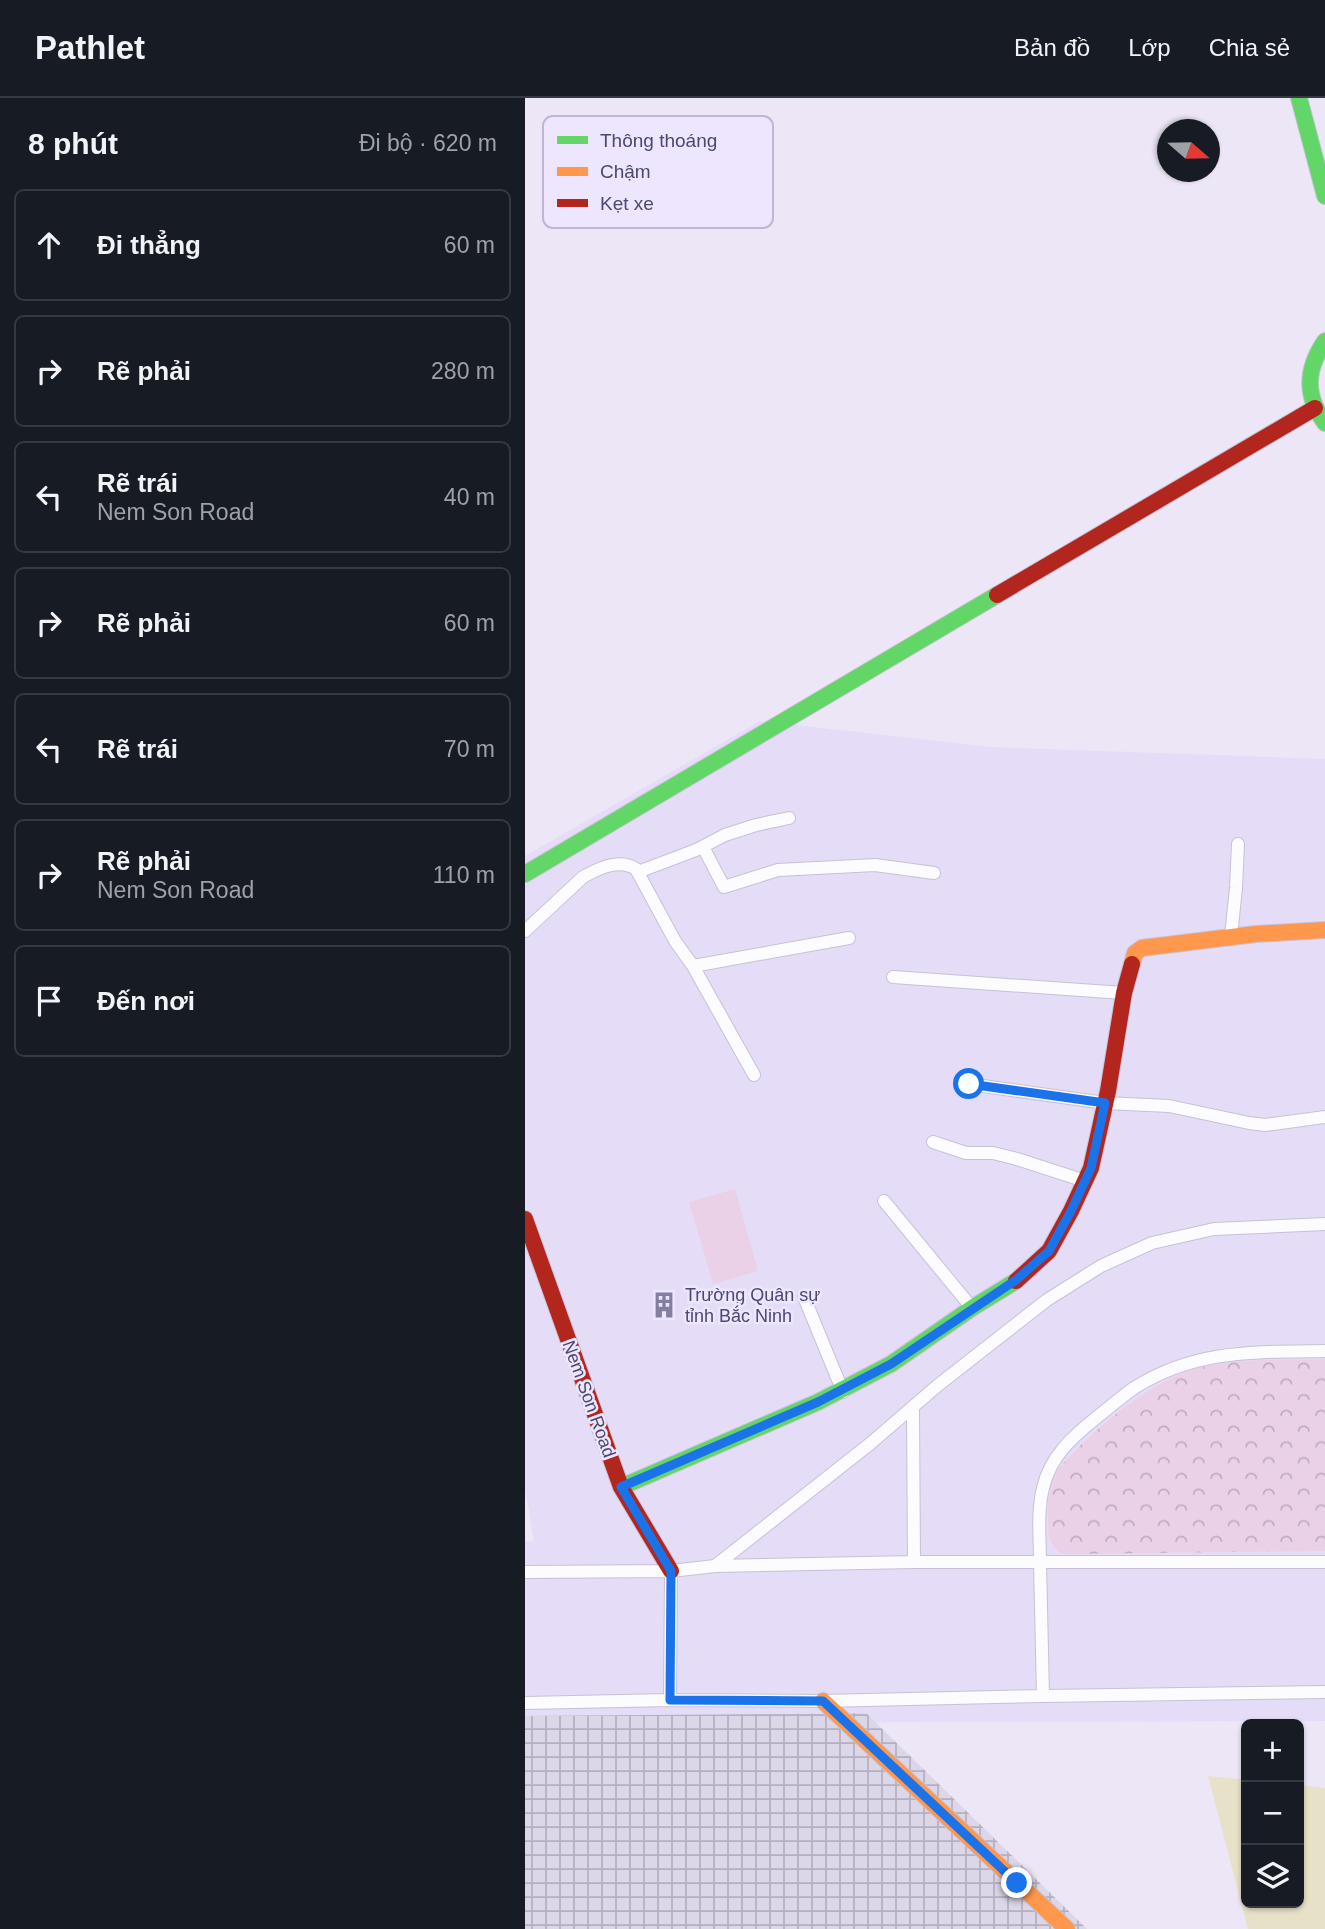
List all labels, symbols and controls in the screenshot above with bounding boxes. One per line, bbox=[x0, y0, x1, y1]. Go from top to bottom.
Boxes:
text: Pathlet bbox=[35, 29, 145, 66]
text: Bản đồ bbox=[1014, 34, 1090, 61]
text: Lớp bbox=[1128, 34, 1171, 61]
text: Chia sẻ bbox=[1209, 34, 1290, 61]
legend bbox=[543, 116, 773, 228]
north arrow bbox=[1157, 119, 1220, 182]
text: 8 phút bbox=[28, 127, 118, 160]
text: Đi bộ · 620 m bbox=[359, 130, 497, 156]
text: Thông thoáng bbox=[600, 130, 717, 151]
text: Chậm bbox=[600, 161, 651, 182]
text: Kẹt xe bbox=[600, 193, 654, 214]
icon: ahead bbox=[30, 226, 68, 264]
text: Đi thẳng bbox=[97, 230, 201, 260]
text: 60 m bbox=[444, 232, 495, 258]
icon: right bbox=[30, 352, 68, 390]
text: Rẽ phải bbox=[97, 356, 191, 386]
text: 280 m bbox=[431, 358, 495, 384]
text: Rẽ trái bbox=[97, 468, 178, 498]
icon: left bbox=[30, 478, 68, 516]
text: 40 m bbox=[444, 484, 495, 510]
text: Nem Son Road bbox=[97, 499, 254, 525]
icon: right bbox=[30, 604, 68, 642]
text: Rẽ phải bbox=[97, 608, 191, 638]
text: 60 m bbox=[444, 610, 495, 636]
icon: left bbox=[30, 730, 68, 768]
text: Rẽ trái bbox=[97, 734, 178, 764]
text: 70 m bbox=[444, 736, 495, 762]
text: Rẽ phải bbox=[97, 846, 191, 876]
icon: right bbox=[30, 856, 68, 894]
text: 110 m bbox=[433, 862, 495, 888]
text: Nem Son Road bbox=[97, 877, 254, 903]
icon: arrive bbox=[30, 982, 68, 1020]
text: Đến nơi bbox=[97, 986, 195, 1016]
route start bbox=[953, 1068, 984, 1099]
place label: Trường Quân sự tỉnh Bắc Ninh bbox=[685, 1285, 820, 1326]
building icon: Trường Quân sự tỉnh Bắc Ninh bbox=[649, 1290, 679, 1320]
street label: Nem Son Road bbox=[559, 1338, 619, 1460]
map controls bbox=[1241, 1719, 1304, 1908]
button: + bbox=[1241, 1719, 1304, 1782]
button: − bbox=[1241, 1782, 1304, 1845]
button: layers bbox=[1241, 1845, 1304, 1908]
route end bbox=[1001, 1867, 1032, 1898]

